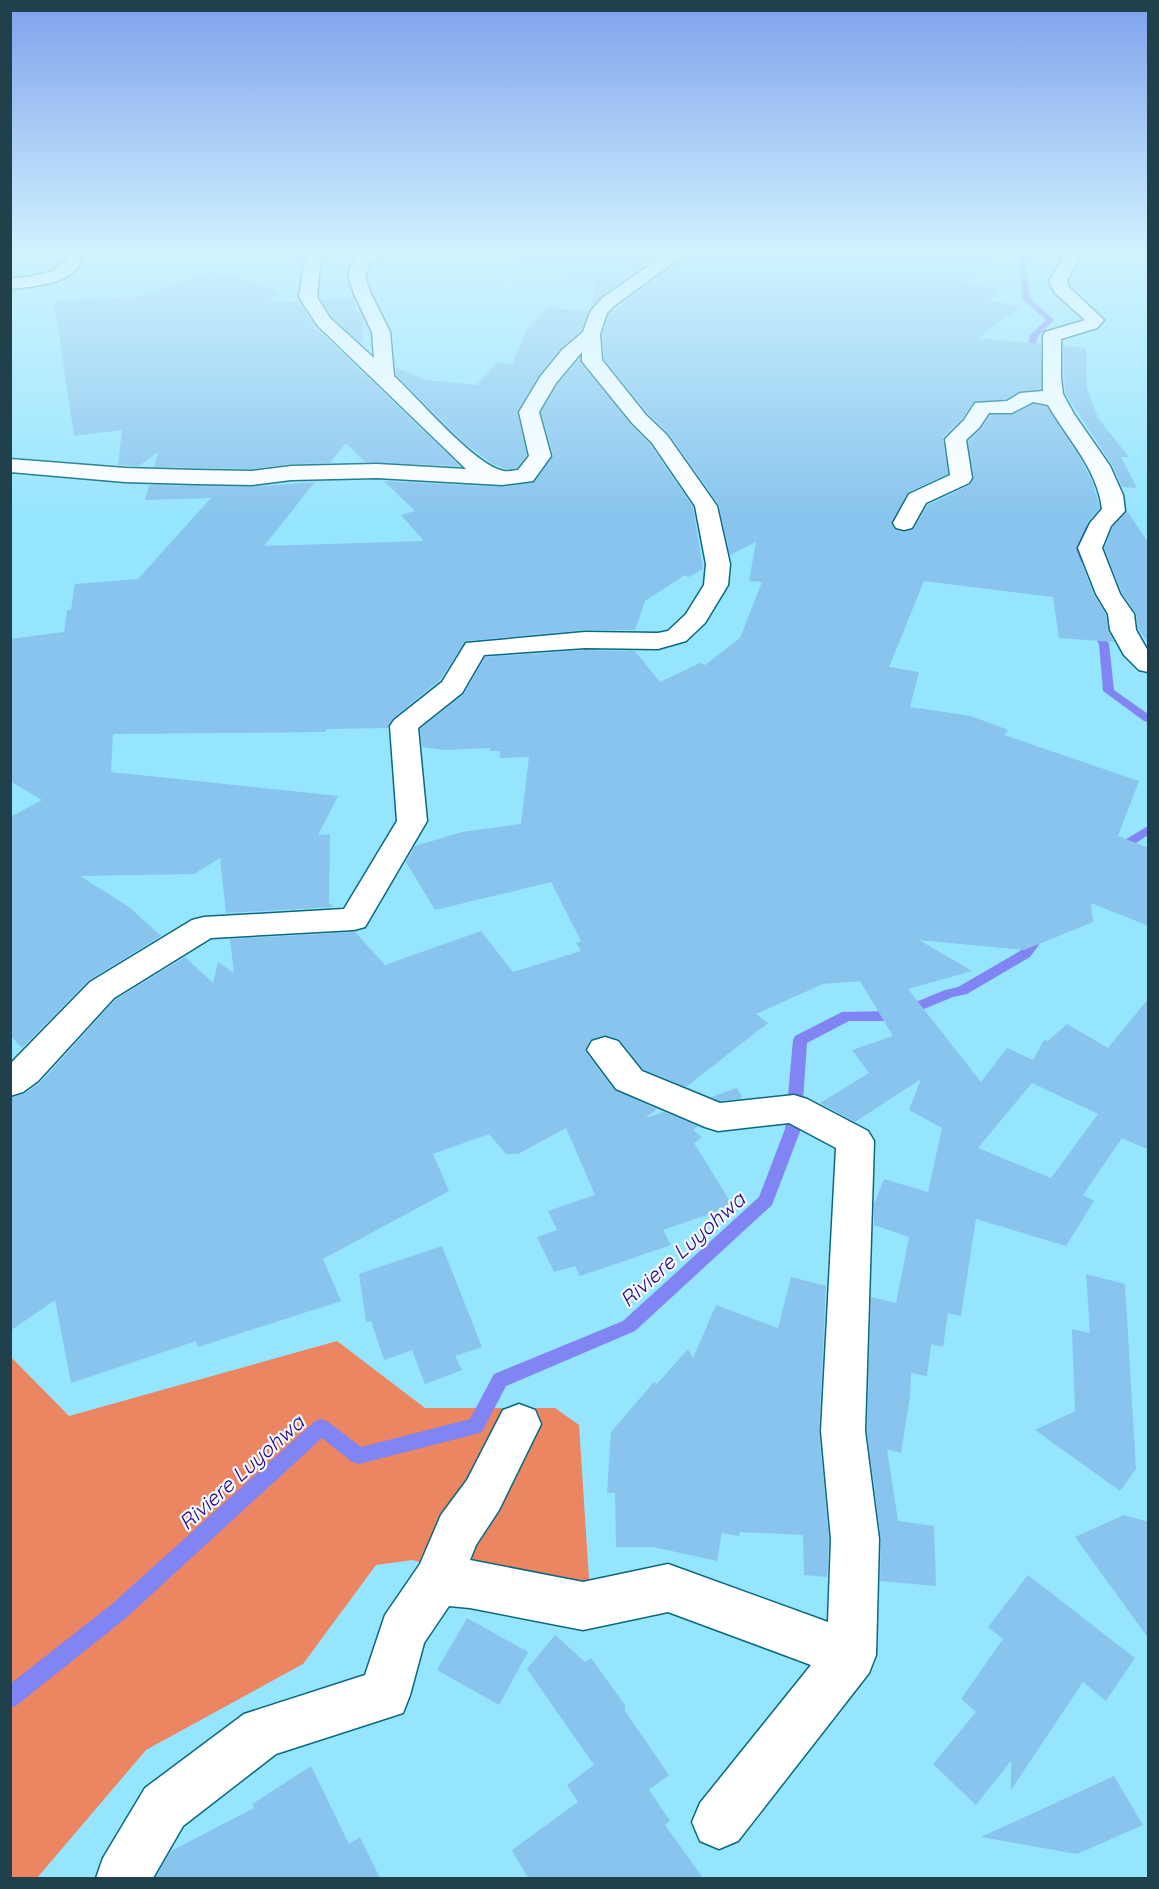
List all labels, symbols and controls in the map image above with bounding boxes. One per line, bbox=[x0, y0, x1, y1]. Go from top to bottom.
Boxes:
water label: Riviere Luyohwa bbox=[614, 1185, 751, 1312]
water label: Riviere Luyohwa bbox=[173, 1408, 310, 1535]

